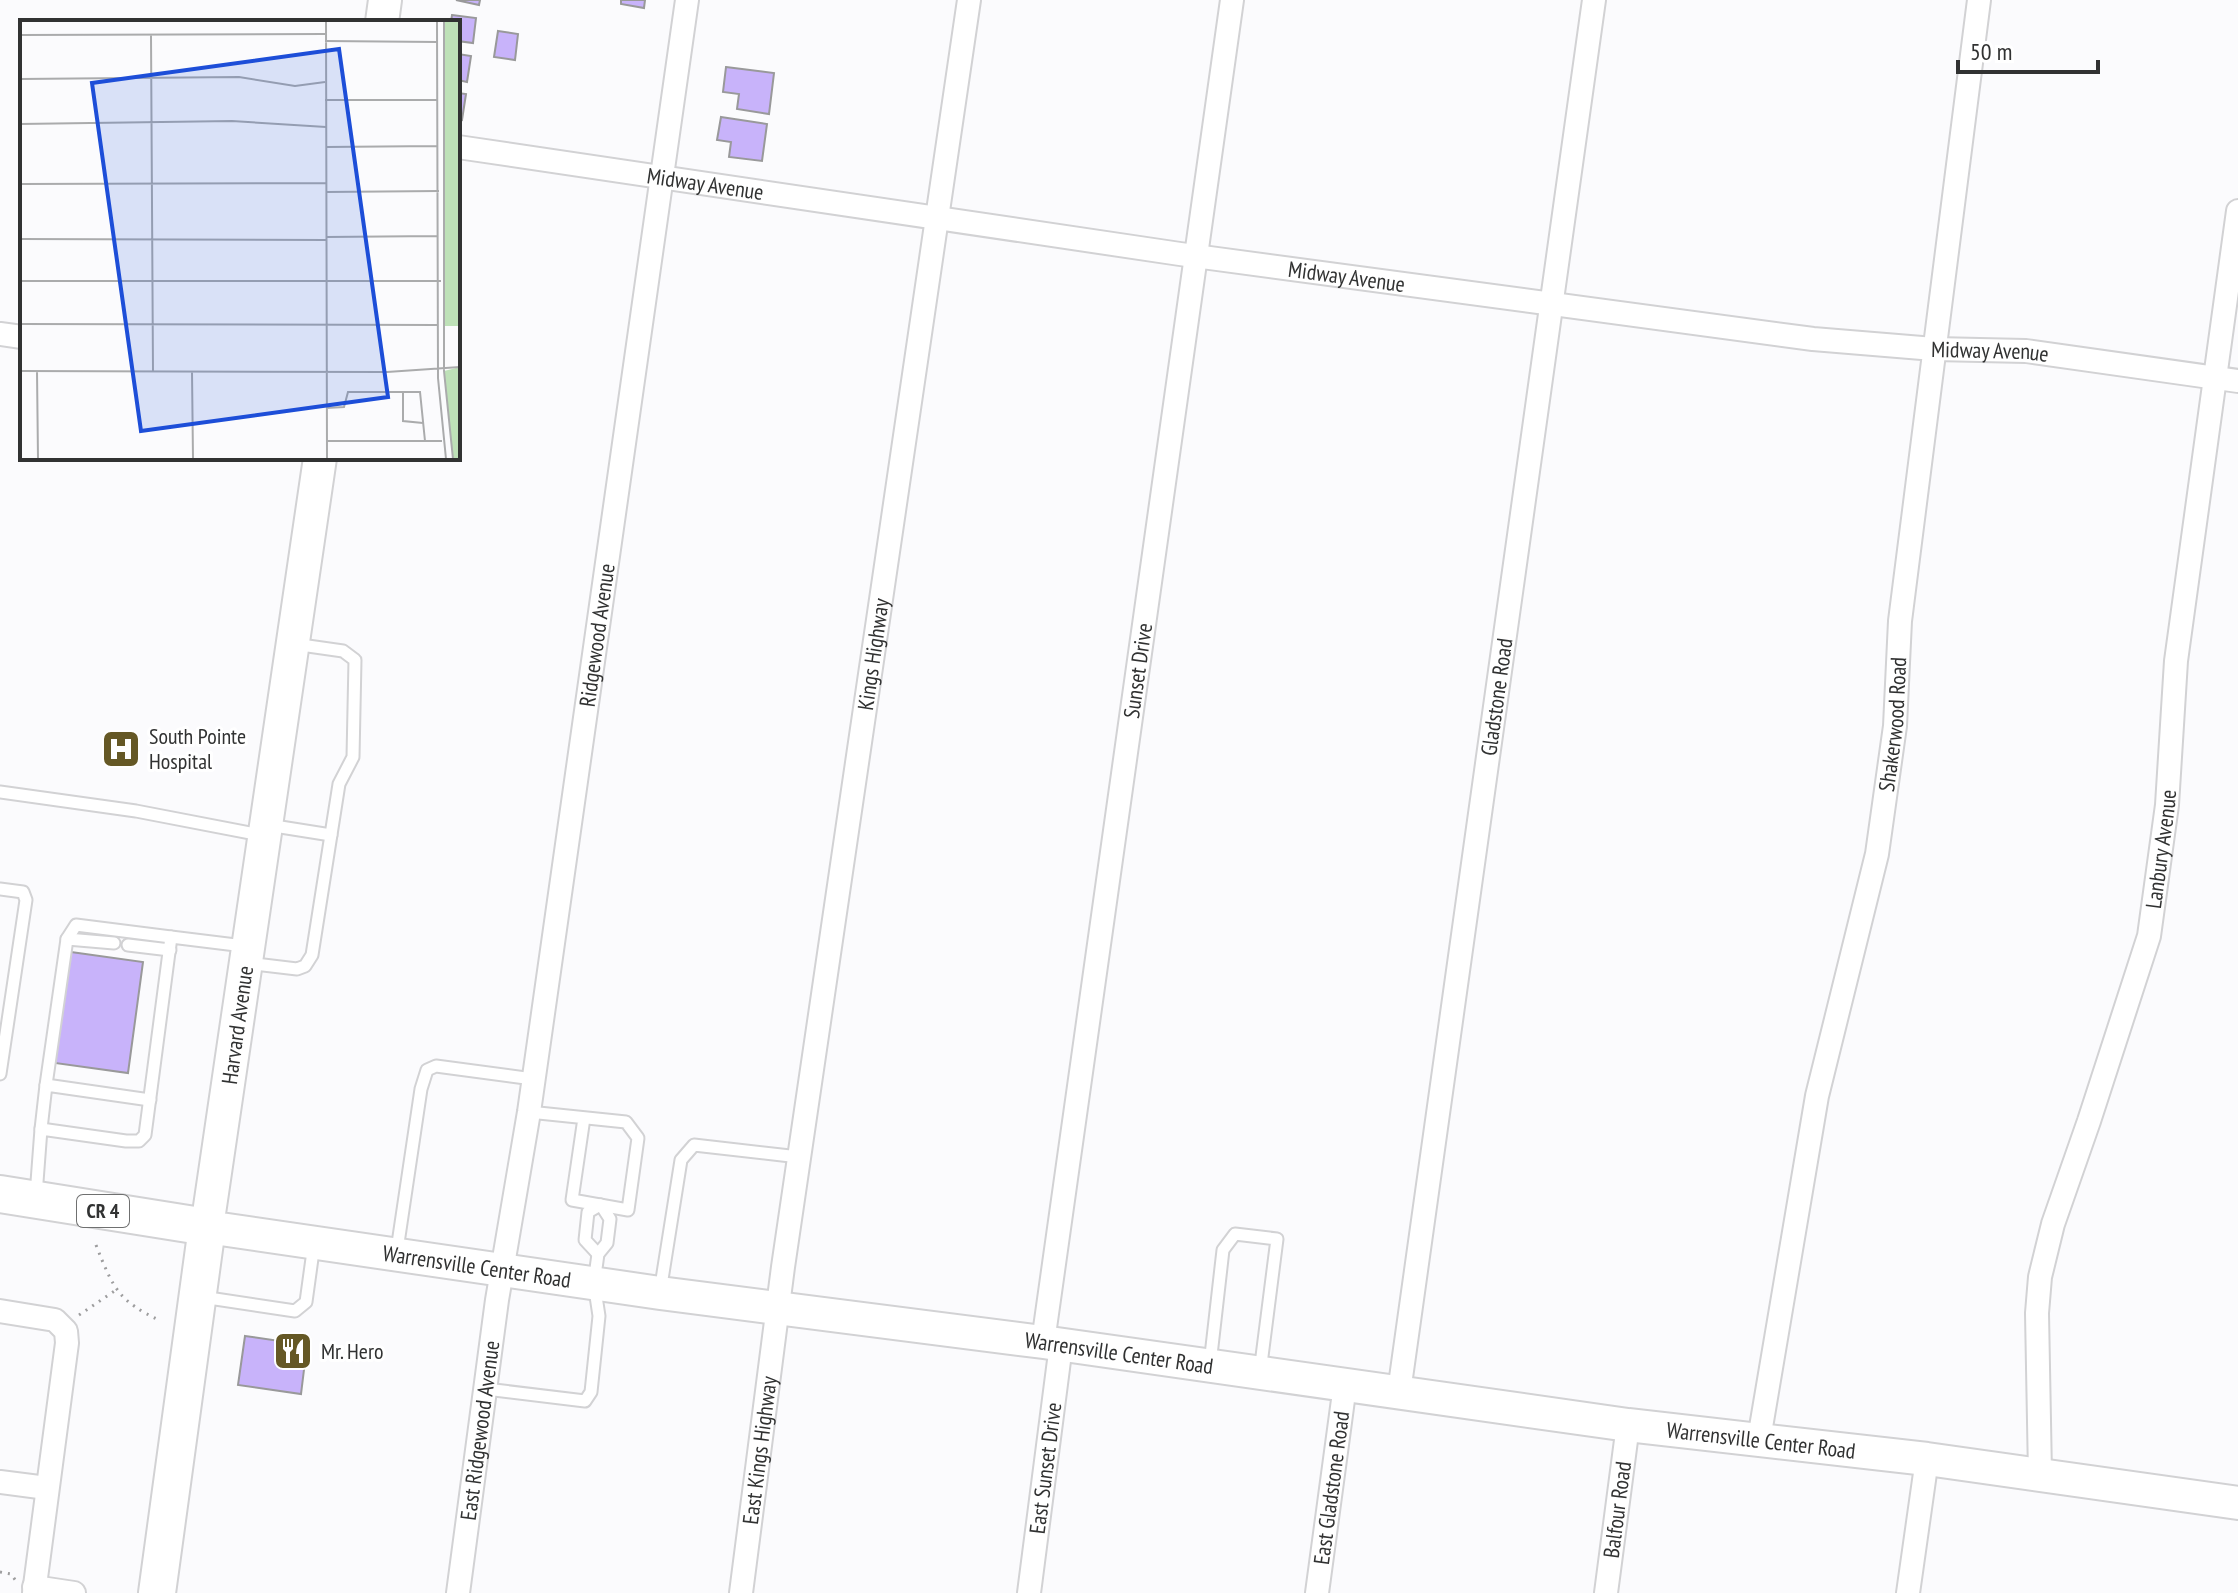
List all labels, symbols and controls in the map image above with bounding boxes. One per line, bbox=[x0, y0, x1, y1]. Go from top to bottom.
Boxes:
inset map bbox=[20, 20, 460, 460]
scale bar bbox=[1958, 24, 2098, 74]
text: 50 m bbox=[1970, 36, 2012, 67]
street label: Midway Avenue bbox=[645, 161, 765, 206]
street label: Midway Avenue bbox=[1287, 255, 1407, 298]
street label: Midway Avenue bbox=[1931, 335, 2051, 368]
street label: Ridgewood Avenue bbox=[573, 562, 621, 709]
street label: Kings Highway bbox=[851, 596, 895, 712]
street label: Sunset Drive bbox=[1117, 621, 1158, 720]
street label: Gladstone Road bbox=[1474, 636, 1518, 757]
street label: Shakerwood Road bbox=[1872, 656, 1912, 793]
place label: South Pointe Hospital bbox=[149, 722, 246, 775]
hospital icon: South Pointe Hospital bbox=[100, 728, 142, 770]
street label: Lanbury Avenue bbox=[2139, 789, 2182, 910]
street label: Harvard Avenue bbox=[215, 964, 259, 1086]
road number: CR 4 bbox=[77, 1195, 129, 1227]
street label: Warrensville Center Road bbox=[381, 1239, 573, 1294]
street label: Warrensville Center Road bbox=[1023, 1326, 1215, 1380]
restaurant icon: Mr. Hero bbox=[272, 1330, 314, 1372]
place label: Mr. Hero bbox=[321, 1337, 383, 1365]
street label: East Ridgewood Avenue bbox=[454, 1339, 505, 1522]
street label: East Kings Highway bbox=[736, 1374, 783, 1526]
street label: East Sunset Drive bbox=[1023, 1401, 1067, 1535]
street label: East Gladstone Road bbox=[1307, 1409, 1355, 1566]
street label: Warrensville Center Road bbox=[1665, 1415, 1857, 1465]
street label: Balfour Road bbox=[1597, 1460, 1637, 1560]

